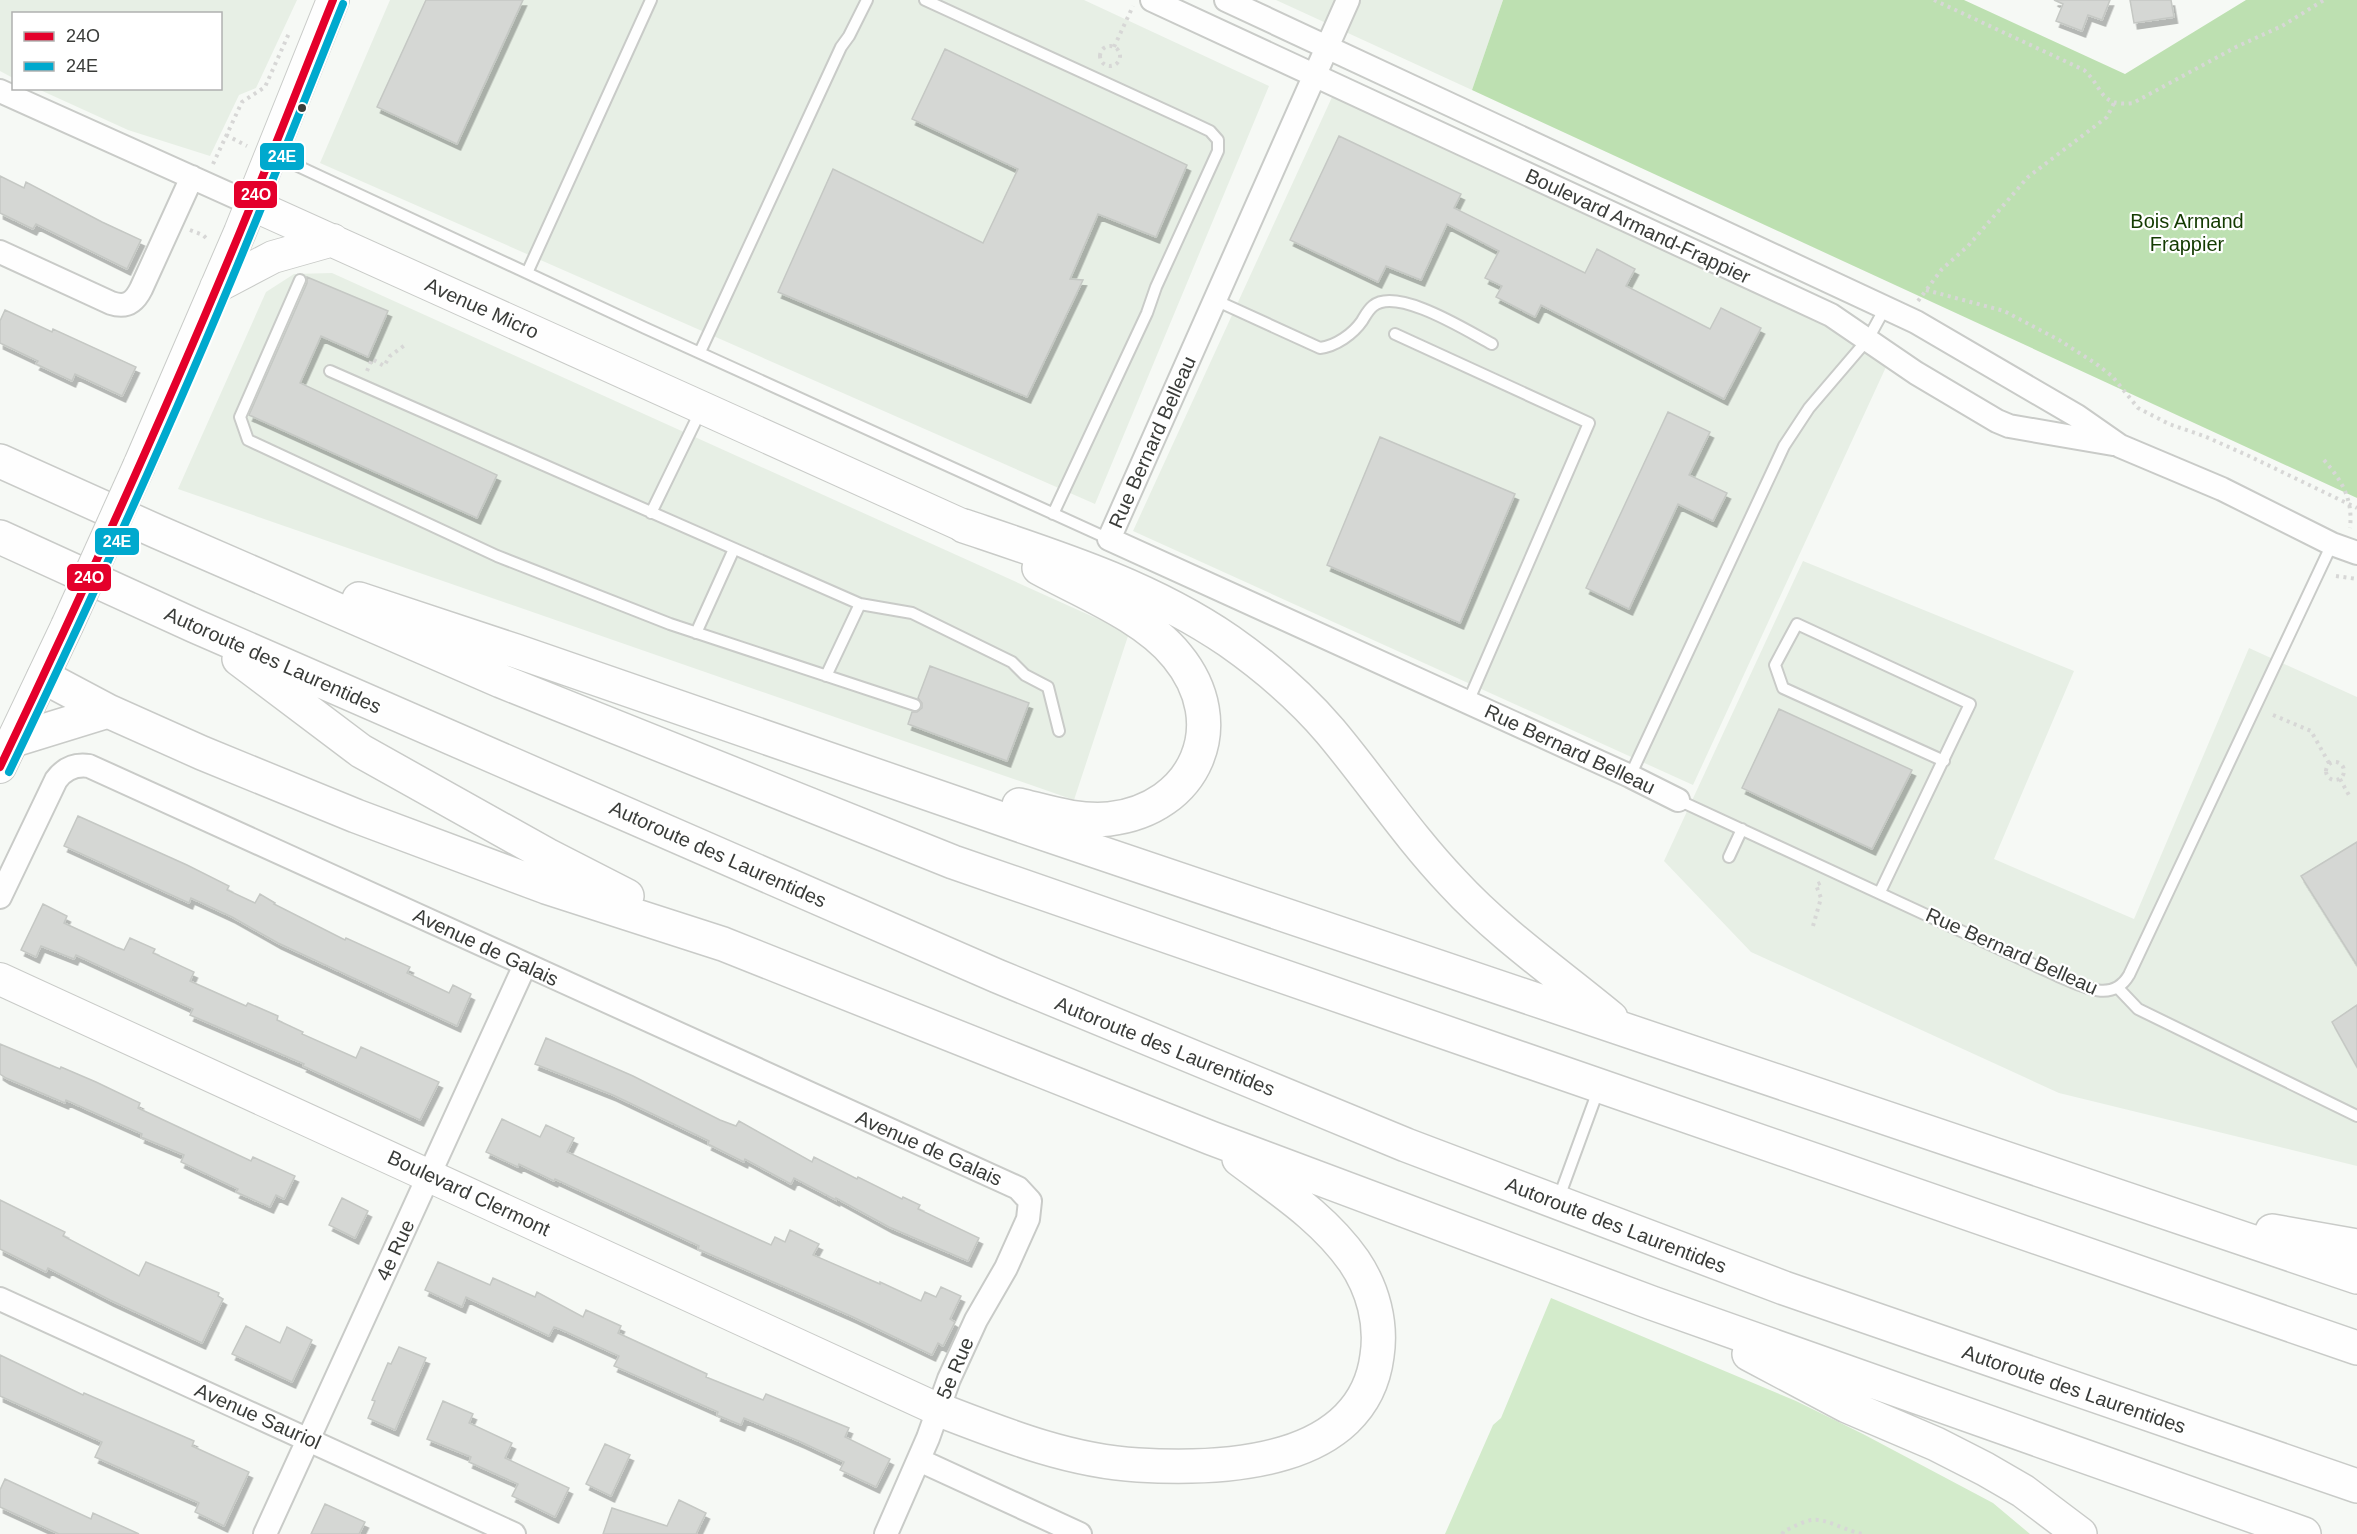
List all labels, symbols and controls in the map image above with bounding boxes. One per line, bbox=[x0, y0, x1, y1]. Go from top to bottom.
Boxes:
legend bbox=[12, 12, 222, 90]
text: 24O bbox=[66, 26, 100, 46]
text: 24E bbox=[66, 56, 98, 76]
unlabelled marker bbox=[296, 102, 308, 114]
line badge: 24E bbox=[259, 142, 305, 171]
text: 24E bbox=[268, 148, 297, 165]
street label: Boulevard Armand-Frappier bbox=[1522, 164, 1754, 288]
line badge: 24O bbox=[233, 180, 278, 209]
text: 24O bbox=[241, 186, 271, 203]
park label: Bois Armand Frappier bbox=[2130, 210, 2244, 255]
street label: Avenue Micro bbox=[422, 273, 542, 343]
street label: Rue Bernard Belleau bbox=[1104, 353, 1200, 531]
line badge: 24E bbox=[94, 527, 140, 556]
text: 24E bbox=[103, 533, 132, 550]
line badge: 24O bbox=[66, 563, 112, 592]
text: 24O bbox=[74, 569, 104, 586]
street label: Autoroute des Laurentides bbox=[161, 602, 385, 718]
street label: Rue Bernard Belleau bbox=[1481, 700, 1659, 798]
street label: Autoroute des Laurentides bbox=[606, 796, 830, 912]
street label: Rue Bernard Belleau bbox=[1923, 903, 2101, 999]
street label: Avenue de Galais bbox=[410, 904, 562, 990]
street label: Autoroute des Laurentides bbox=[1052, 992, 1278, 1100]
street label: Avenue de Galais bbox=[853, 1106, 1005, 1190]
street label: Boulevard Clermont bbox=[384, 1146, 554, 1241]
street label: Autoroute des Laurentides bbox=[1503, 1173, 1729, 1277]
street label: 4e Rue bbox=[371, 1216, 419, 1284]
street label: 5e Rue bbox=[932, 1334, 978, 1402]
street label: Autoroute des Laurentides bbox=[1960, 1340, 2188, 1438]
street label: Avenue Sauriol bbox=[192, 1378, 324, 1454]

